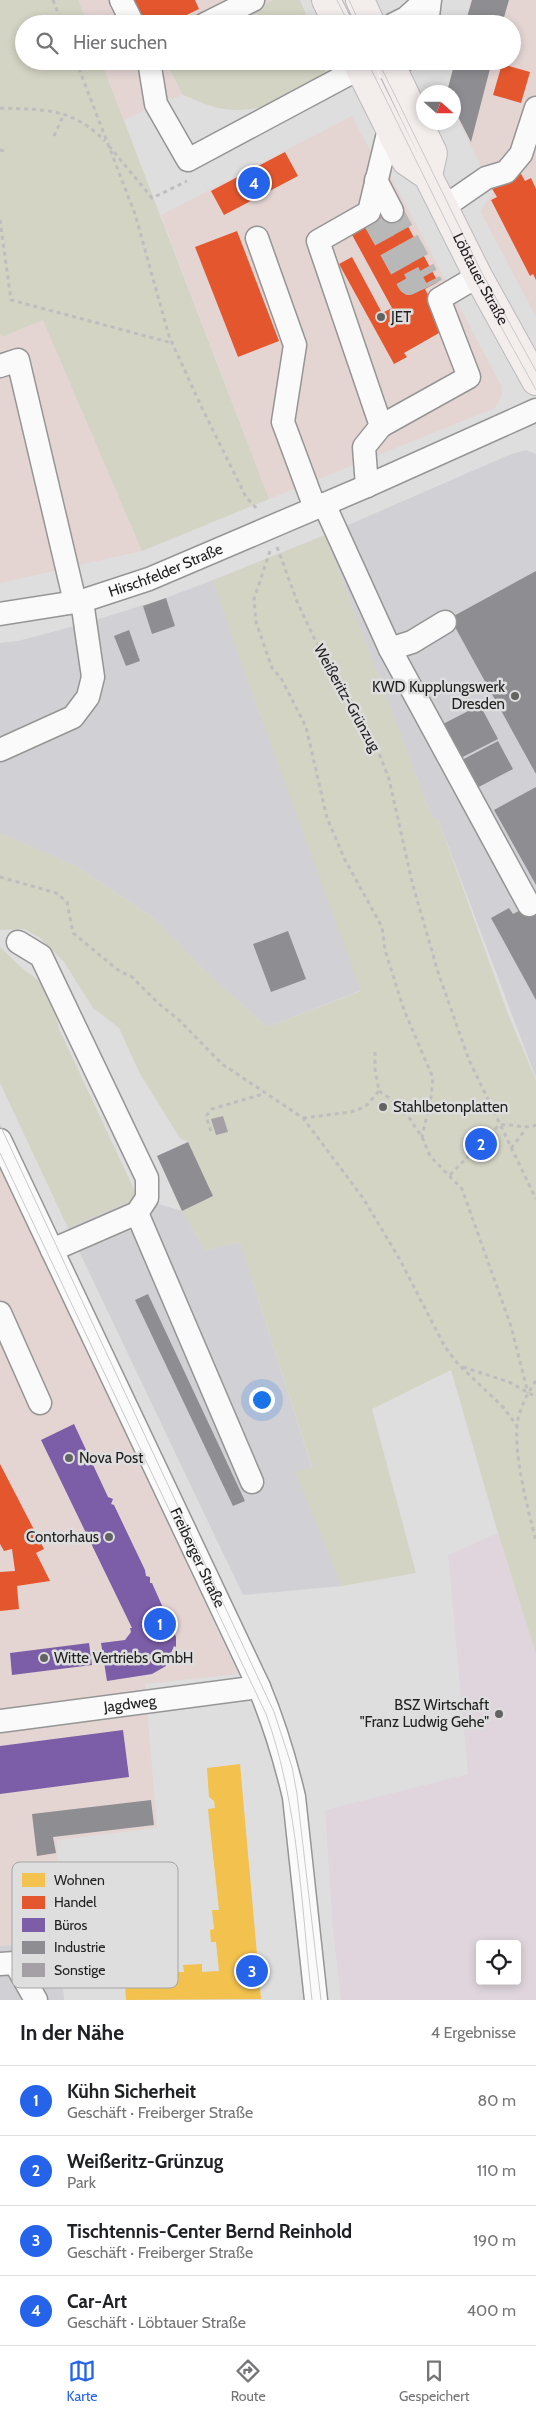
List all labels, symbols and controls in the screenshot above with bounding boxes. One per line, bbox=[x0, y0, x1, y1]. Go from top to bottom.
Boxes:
search box bbox=[15, 15, 521, 70]
icon: search bbox=[33, 29, 61, 57]
text: Hier suchen bbox=[73, 31, 167, 54]
north arrow bbox=[416, 85, 461, 130]
pin: 4 bbox=[238, 164, 270, 202]
street label: Löbtauer Straße bbox=[449, 230, 512, 328]
place label: JET bbox=[390, 308, 411, 326]
marker: JET bbox=[375, 311, 387, 323]
street label: Hirschfelder Straße bbox=[106, 540, 226, 601]
street label: Weißeritz-Grünzug bbox=[310, 641, 384, 755]
place label: KWD Kupplungswerk Dresden bbox=[372, 678, 505, 713]
marker: KWD Kupplungswerk Dresden bbox=[509, 690, 521, 702]
place label: Stahlbetonplatten bbox=[393, 1098, 508, 1116]
marker: Stahlbetonplatten bbox=[377, 1101, 389, 1113]
pin: 2 bbox=[465, 1125, 497, 1163]
your location bbox=[249, 1387, 275, 1413]
place label: Nova Post bbox=[79, 1449, 143, 1467]
marker: Nova Post bbox=[63, 1452, 75, 1464]
street label: Freiberger Straße bbox=[166, 1505, 229, 1611]
place label: Contorhaus bbox=[26, 1528, 99, 1546]
marker: Contorhaus bbox=[103, 1531, 115, 1543]
pin: 1 bbox=[144, 1605, 176, 1643]
place label: Witte Vertriebs GmbH bbox=[54, 1649, 193, 1667]
marker: Witte Vertriebs GmbH bbox=[38, 1652, 50, 1664]
street label: Jagdweg bbox=[102, 1692, 158, 1716]
place label: BSZ Wirtschaft "Franz Ludwig Gehe" bbox=[360, 1696, 489, 1731]
marker: BSZ Wirtschaft "Franz Ludwig Gehe" bbox=[493, 1708, 505, 1720]
legend bbox=[12, 1862, 178, 1988]
text: Wohnen bbox=[54, 1871, 105, 1889]
text: Handel bbox=[54, 1893, 97, 1911]
text: Büros bbox=[54, 1916, 88, 1934]
text: Industrie bbox=[54, 1938, 105, 1956]
map controls bbox=[476, 1940, 521, 1985]
button: locate bbox=[476, 1940, 521, 1985]
pin: 3 bbox=[236, 1952, 268, 1990]
text: Sonstige bbox=[54, 1961, 105, 1979]
text: In der Nähe bbox=[20, 2020, 124, 2045]
text: 4 Ergebnisse bbox=[431, 2023, 516, 2042]
text: Kühn Sicherheit bbox=[67, 2080, 196, 2103]
text: 1 bbox=[33, 2091, 39, 2110]
text: 80 m bbox=[478, 2091, 516, 2110]
text: Geschäft · Freiberger Straße bbox=[67, 2103, 253, 2122]
text: Weißeritz-Grünzug bbox=[67, 2150, 223, 2173]
text: 2 bbox=[32, 2161, 40, 2180]
text: 110 m bbox=[477, 2161, 516, 2180]
text: Park bbox=[67, 2173, 96, 2192]
text: Tischtennis-Center Bernd Reinhold bbox=[67, 2220, 352, 2243]
text: 3 bbox=[32, 2231, 40, 2250]
text: 190 m bbox=[473, 2231, 516, 2250]
text: Geschäft · Freiberger Straße bbox=[67, 2243, 253, 2262]
text: Car-Art bbox=[67, 2290, 127, 2313]
text: 4 bbox=[31, 2301, 41, 2320]
text: 400 m bbox=[467, 2301, 516, 2320]
text: Geschäft · Löbtauer Straße bbox=[67, 2313, 246, 2332]
tab: Karte bbox=[67, 2357, 97, 2405]
tab: Route bbox=[231, 2357, 266, 2405]
tab: Gespeichert bbox=[399, 2357, 469, 2405]

